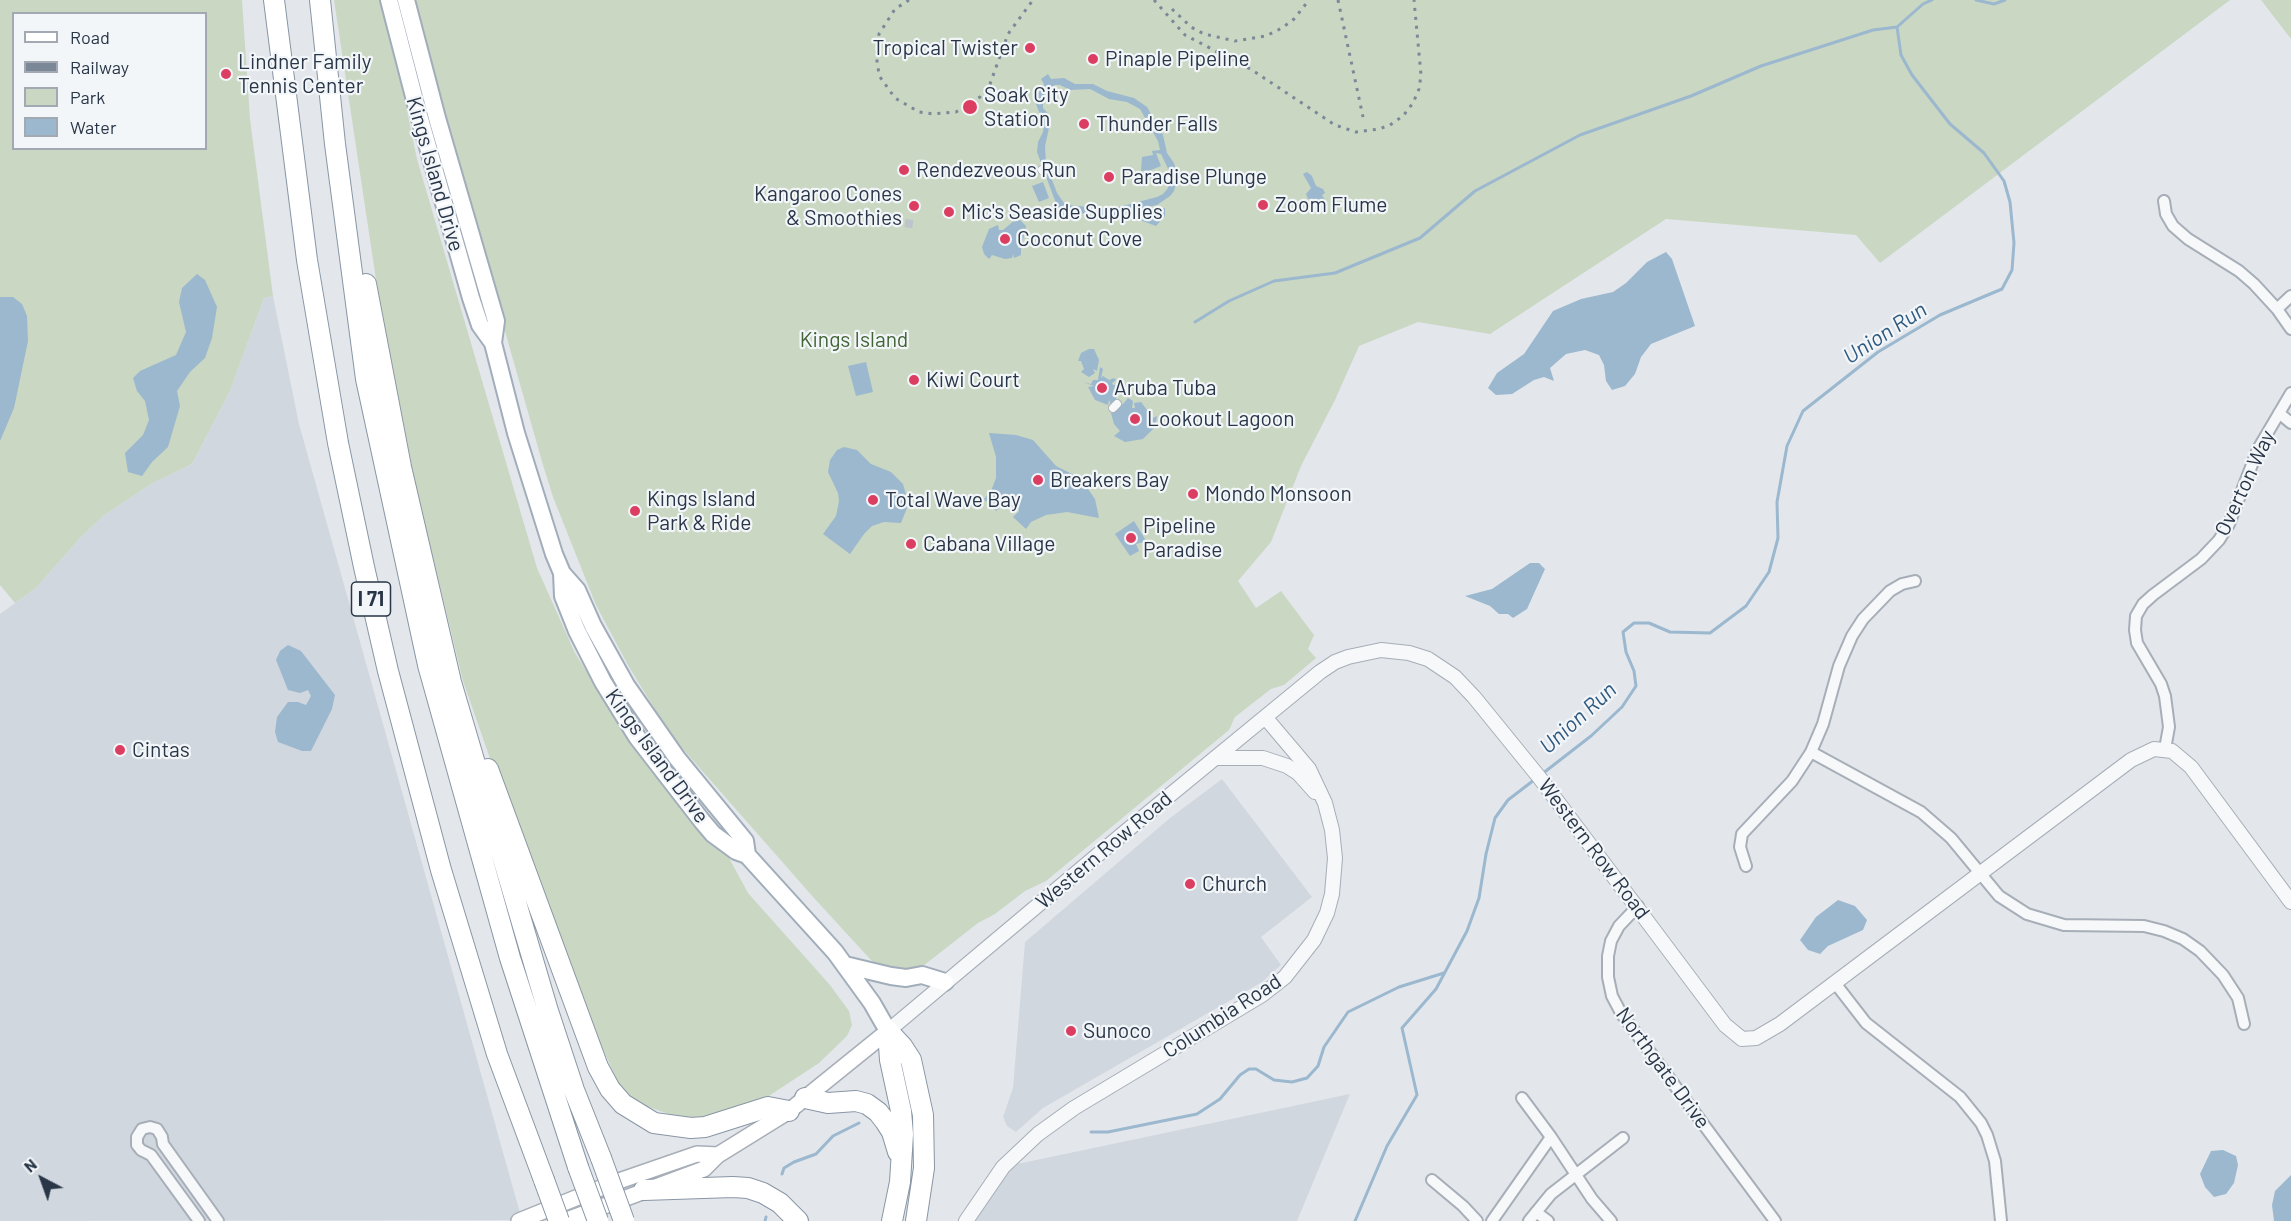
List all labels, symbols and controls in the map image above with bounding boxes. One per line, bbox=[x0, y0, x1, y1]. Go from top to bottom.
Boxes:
legend bbox=[12, 12, 207, 150]
text: Road bbox=[70, 26, 110, 48]
place label: Tropical Twister bbox=[873, 35, 1018, 61]
marker: Tropical Twister bbox=[1023, 41, 1037, 55]
place label: Pinaple Pipeline bbox=[1105, 46, 1250, 72]
place label: Lindner Family Tennis Center bbox=[238, 49, 371, 99]
marker: Pinaple Pipeline bbox=[1086, 52, 1100, 66]
text: Railway bbox=[70, 56, 129, 78]
marker: Lindner Family Tennis Center bbox=[219, 67, 233, 81]
place label: Soak City Station bbox=[984, 82, 1069, 132]
text: Park bbox=[70, 86, 105, 108]
street label: Kings Island Drive bbox=[401, 94, 469, 254]
marker: Soak City Station bbox=[961, 98, 979, 116]
place label: Thunder Falls bbox=[1096, 111, 1218, 137]
text: Water bbox=[70, 116, 117, 138]
marker: Thunder Falls bbox=[1077, 117, 1091, 131]
place label: Rendezveous Run bbox=[916, 157, 1076, 183]
marker: Rendezveous Run bbox=[897, 163, 911, 177]
place label: Paradise Plunge bbox=[1121, 164, 1267, 190]
marker: Paradise Plunge bbox=[1102, 170, 1116, 184]
place label: Kangaroo Cones & Smoothies bbox=[754, 181, 902, 231]
place label: Zoom Flume bbox=[1275, 192, 1387, 218]
marker: Zoom Flume bbox=[1256, 198, 1270, 212]
marker: Kangaroo Cones & Smoothies bbox=[907, 199, 921, 213]
place label: Mic's Seaside Supplies bbox=[961, 199, 1163, 225]
marker: Mic's Seaside Supplies bbox=[942, 205, 956, 219]
place label: Coconut Cove bbox=[1017, 226, 1142, 252]
marker: Coconut Cove bbox=[998, 232, 1012, 246]
water label: Union Run bbox=[1838, 296, 1932, 370]
park label: Kings Island bbox=[800, 327, 908, 353]
place label: Kiwi Court bbox=[926, 367, 1020, 393]
marker: Kiwi Court bbox=[907, 373, 921, 387]
place label: Aruba Tuba bbox=[1114, 375, 1217, 401]
marker: Aruba Tuba bbox=[1095, 381, 1109, 395]
place label: Lookout Lagoon bbox=[1147, 406, 1295, 432]
marker: Lookout Lagoon bbox=[1128, 412, 1142, 426]
street label: Overton Way bbox=[2210, 426, 2280, 540]
place label: Breakers Bay bbox=[1050, 467, 1169, 493]
marker: Breakers Bay bbox=[1031, 473, 1045, 487]
place label: Mondo Monsoon bbox=[1205, 481, 1352, 507]
place label: Kings Island Park & Ride bbox=[647, 486, 756, 536]
place label: Total Wave Bay bbox=[885, 487, 1021, 513]
marker: Mondo Monsoon bbox=[1186, 487, 1200, 501]
marker: Total Wave Bay bbox=[866, 493, 880, 507]
marker: Kings Island Park & Ride bbox=[628, 504, 642, 518]
place label: Pipeline Paradise bbox=[1143, 513, 1223, 563]
place label: Cabana Village bbox=[923, 531, 1055, 557]
marker: Pipeline Paradise bbox=[1124, 531, 1138, 545]
marker: Cabana Village bbox=[904, 537, 918, 551]
road number: I 71 bbox=[352, 582, 391, 616]
water label: Union Run bbox=[1534, 677, 1622, 759]
street label: Kings Island Drive bbox=[600, 684, 714, 828]
place label: Cintas bbox=[132, 737, 190, 763]
marker: Cintas bbox=[113, 743, 127, 757]
street label: Western Row Road bbox=[1533, 774, 1655, 924]
street label: Western Row Road bbox=[1031, 786, 1177, 914]
place label: Church bbox=[1202, 871, 1267, 897]
marker: Church bbox=[1183, 877, 1197, 891]
street label: Columbia Road bbox=[1158, 968, 1286, 1064]
street label: Northgate Drive bbox=[1611, 1002, 1715, 1134]
place label: Sunoco bbox=[1083, 1018, 1151, 1044]
marker: Sunoco bbox=[1064, 1024, 1078, 1038]
north arrow bbox=[12, 1149, 72, 1209]
text: N bbox=[20, 1154, 40, 1176]

